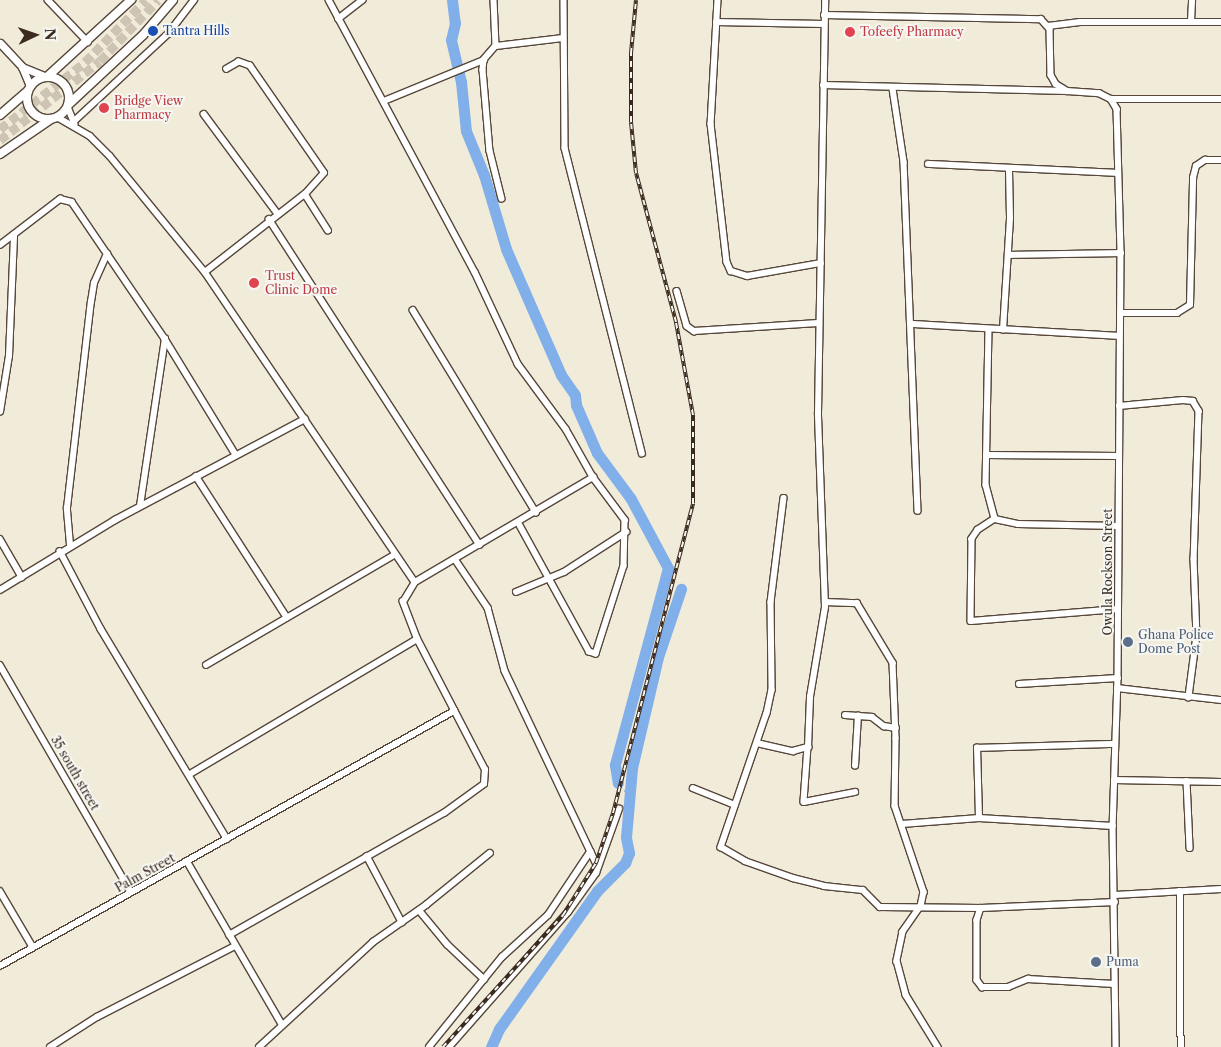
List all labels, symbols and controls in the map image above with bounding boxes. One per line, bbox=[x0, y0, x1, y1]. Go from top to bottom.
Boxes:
north arrow bbox=[10, 10, 60, 60]
place label: Tantra Hills bbox=[163, 24, 230, 38]
marker: Tantra Hills bbox=[147, 25, 159, 37]
place label: Tofeefy Pharmacy bbox=[860, 25, 964, 39]
marker: Tofeefy Pharmacy bbox=[844, 26, 856, 38]
text: N bbox=[41, 28, 59, 41]
place label: Bridge View Pharmacy bbox=[114, 94, 183, 122]
marker: Bridge View Pharmacy bbox=[98, 102, 110, 114]
place label: Trust Clinic Dome bbox=[265, 269, 337, 297]
marker: Trust Clinic Dome bbox=[247, 276, 261, 290]
street label: Owula Rockson Street bbox=[1101, 509, 1115, 635]
place label: Ghana Police Dome Post bbox=[1138, 628, 1214, 656]
marker: Ghana Police Dome Post bbox=[1122, 636, 1134, 648]
street label: 35 south street bbox=[48, 733, 102, 813]
street label: Palm Street bbox=[113, 851, 177, 895]
place label: Puma bbox=[1106, 955, 1139, 969]
marker: Puma bbox=[1090, 956, 1102, 968]

